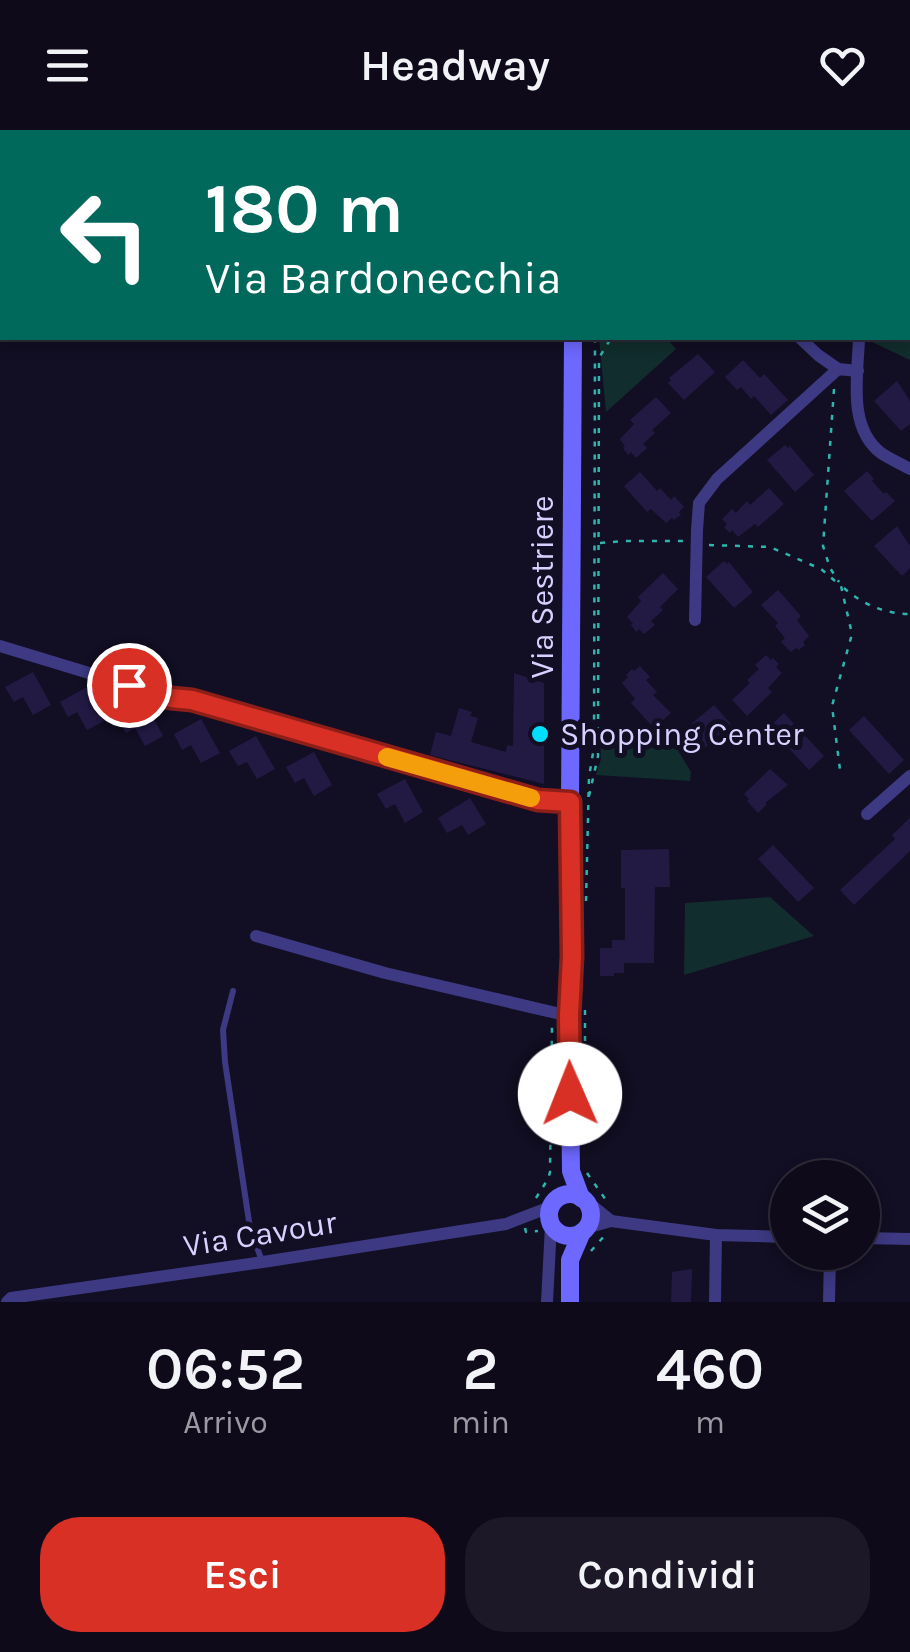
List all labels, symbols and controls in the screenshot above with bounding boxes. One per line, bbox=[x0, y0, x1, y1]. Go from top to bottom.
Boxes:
icon: menu bbox=[40, 38, 95, 93]
icon: heart bbox=[815, 38, 870, 93]
text: Headway bbox=[360, 39, 550, 91]
text: 180 m bbox=[205, 168, 404, 250]
icon: left bbox=[40, 170, 170, 300]
text: Via Bardonecchia bbox=[205, 252, 562, 304]
street label: Via Sestriere bbox=[524, 496, 561, 678]
pin bbox=[87, 643, 172, 728]
icon: arrive bbox=[102, 658, 157, 713]
place label: Shopping Center bbox=[560, 716, 804, 753]
marker: Shopping Center bbox=[529, 723, 551, 745]
position arrow bbox=[518, 1042, 622, 1146]
map controls bbox=[770, 1160, 880, 1270]
button: layers bbox=[770, 1160, 880, 1270]
street label: Via Cavour bbox=[181, 1204, 340, 1264]
text: 06:52 bbox=[146, 1334, 305, 1404]
text: 2 bbox=[463, 1334, 498, 1404]
text: 460 bbox=[656, 1334, 764, 1404]
text: Arrivo bbox=[183, 1404, 268, 1441]
text: min bbox=[451, 1404, 510, 1441]
text: m bbox=[695, 1404, 725, 1441]
button: Esci bbox=[40, 1517, 445, 1632]
button: Condividi bbox=[465, 1517, 870, 1632]

